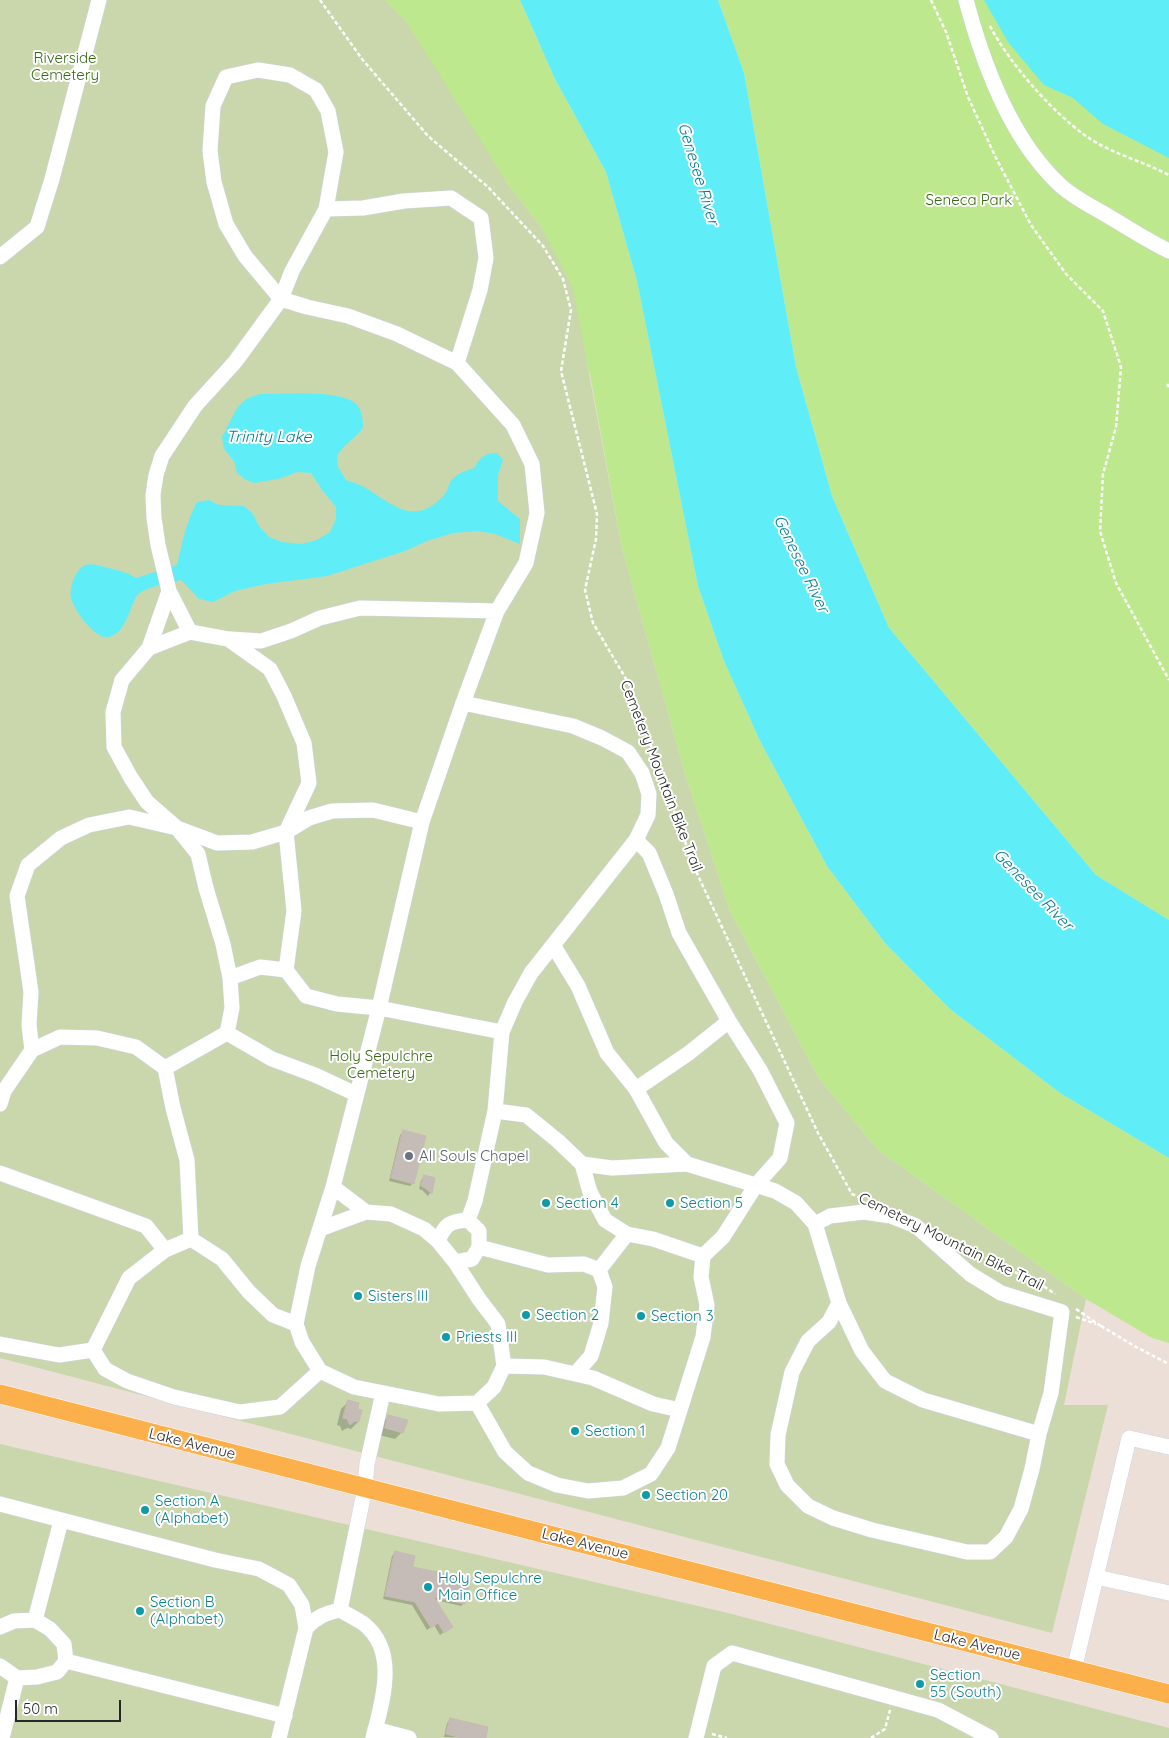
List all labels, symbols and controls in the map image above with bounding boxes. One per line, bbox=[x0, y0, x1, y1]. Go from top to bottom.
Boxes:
park label: Riverside Cemetery bbox=[31, 49, 99, 84]
water label: Genesee River bbox=[673, 120, 723, 228]
park label: Seneca Park bbox=[926, 191, 1012, 209]
water label: Trinity Lake bbox=[226, 427, 312, 447]
water label: Genesee River bbox=[769, 512, 833, 616]
street label: Cemetery Mountain Bike Trail bbox=[616, 678, 706, 874]
water label: Genesee River bbox=[989, 845, 1077, 935]
park label: Holy Sepulchre Cemetery bbox=[329, 1047, 433, 1082]
place label: All Souls Chapel bbox=[419, 1147, 529, 1165]
marker: All Souls Chapel bbox=[403, 1150, 415, 1162]
street label: Cemetery Mountain Bike Trail bbox=[855, 1189, 1047, 1295]
place label: Section 4 bbox=[556, 1194, 619, 1212]
place label: Section 5 bbox=[680, 1194, 743, 1212]
marker: Section 4 bbox=[540, 1197, 552, 1209]
marker: Section 5 bbox=[664, 1197, 676, 1209]
place label: Sisters III bbox=[368, 1287, 428, 1305]
marker: Sisters III bbox=[352, 1290, 364, 1302]
place label: Section 2 bbox=[536, 1306, 599, 1324]
place label: Section 3 bbox=[651, 1307, 714, 1325]
marker: Section 2 bbox=[520, 1309, 532, 1321]
marker: Section 3 bbox=[635, 1310, 647, 1322]
place label: Priests III bbox=[456, 1328, 517, 1346]
marker: Priests III bbox=[440, 1331, 452, 1343]
place label: Section 1 bbox=[585, 1422, 645, 1440]
street label: Lake Avenue bbox=[147, 1425, 237, 1463]
marker: Section 1 bbox=[569, 1425, 581, 1437]
place label: Section 20 bbox=[656, 1486, 728, 1504]
marker: Section 20 bbox=[640, 1489, 652, 1501]
place label: Section A (Alphabet) bbox=[155, 1492, 229, 1527]
marker: Section A (Alphabet) bbox=[139, 1504, 151, 1516]
street label: Lake Avenue bbox=[540, 1525, 630, 1563]
place label: Holy Sepulchre Main Office bbox=[438, 1569, 542, 1604]
marker: Holy Sepulchre Main Office bbox=[422, 1581, 434, 1593]
place label: Section B (Alphabet) bbox=[150, 1593, 224, 1628]
marker: Section B (Alphabet) bbox=[134, 1605, 146, 1617]
street label: Lake Avenue bbox=[932, 1626, 1022, 1664]
place label: Section 55 (South) bbox=[930, 1666, 1001, 1701]
marker: Section 55 (South) bbox=[914, 1678, 926, 1690]
scale bar bbox=[18, 1690, 124, 1722]
text: 50 m bbox=[23, 1699, 58, 1718]

